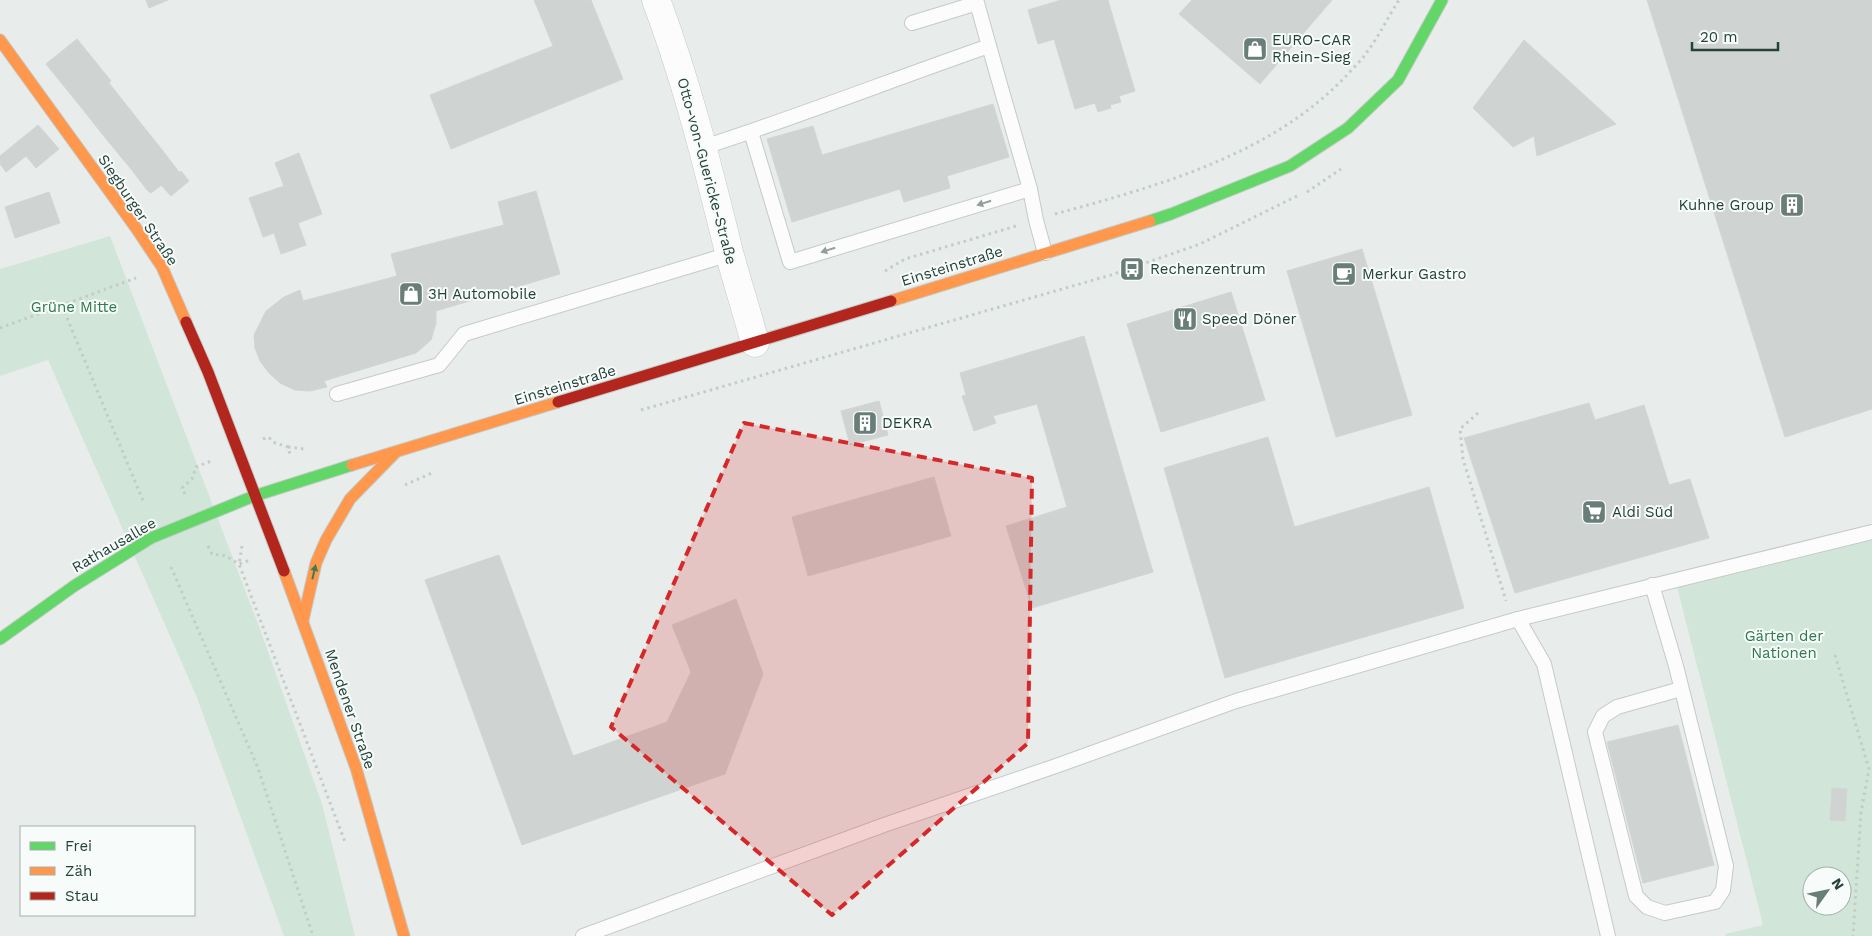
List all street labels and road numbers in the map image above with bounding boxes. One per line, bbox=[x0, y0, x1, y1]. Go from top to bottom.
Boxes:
street label: Otto-von-Guericke-Straße bbox=[673, 76, 741, 266]
street label: Siegburger Straße bbox=[94, 151, 182, 269]
street label: Einsteinstraße bbox=[899, 242, 1005, 290]
street label: Einsteinstraße bbox=[512, 361, 618, 409]
street label: Rathausallee bbox=[69, 514, 159, 576]
street label: Mendener Straße bbox=[321, 647, 379, 771]

